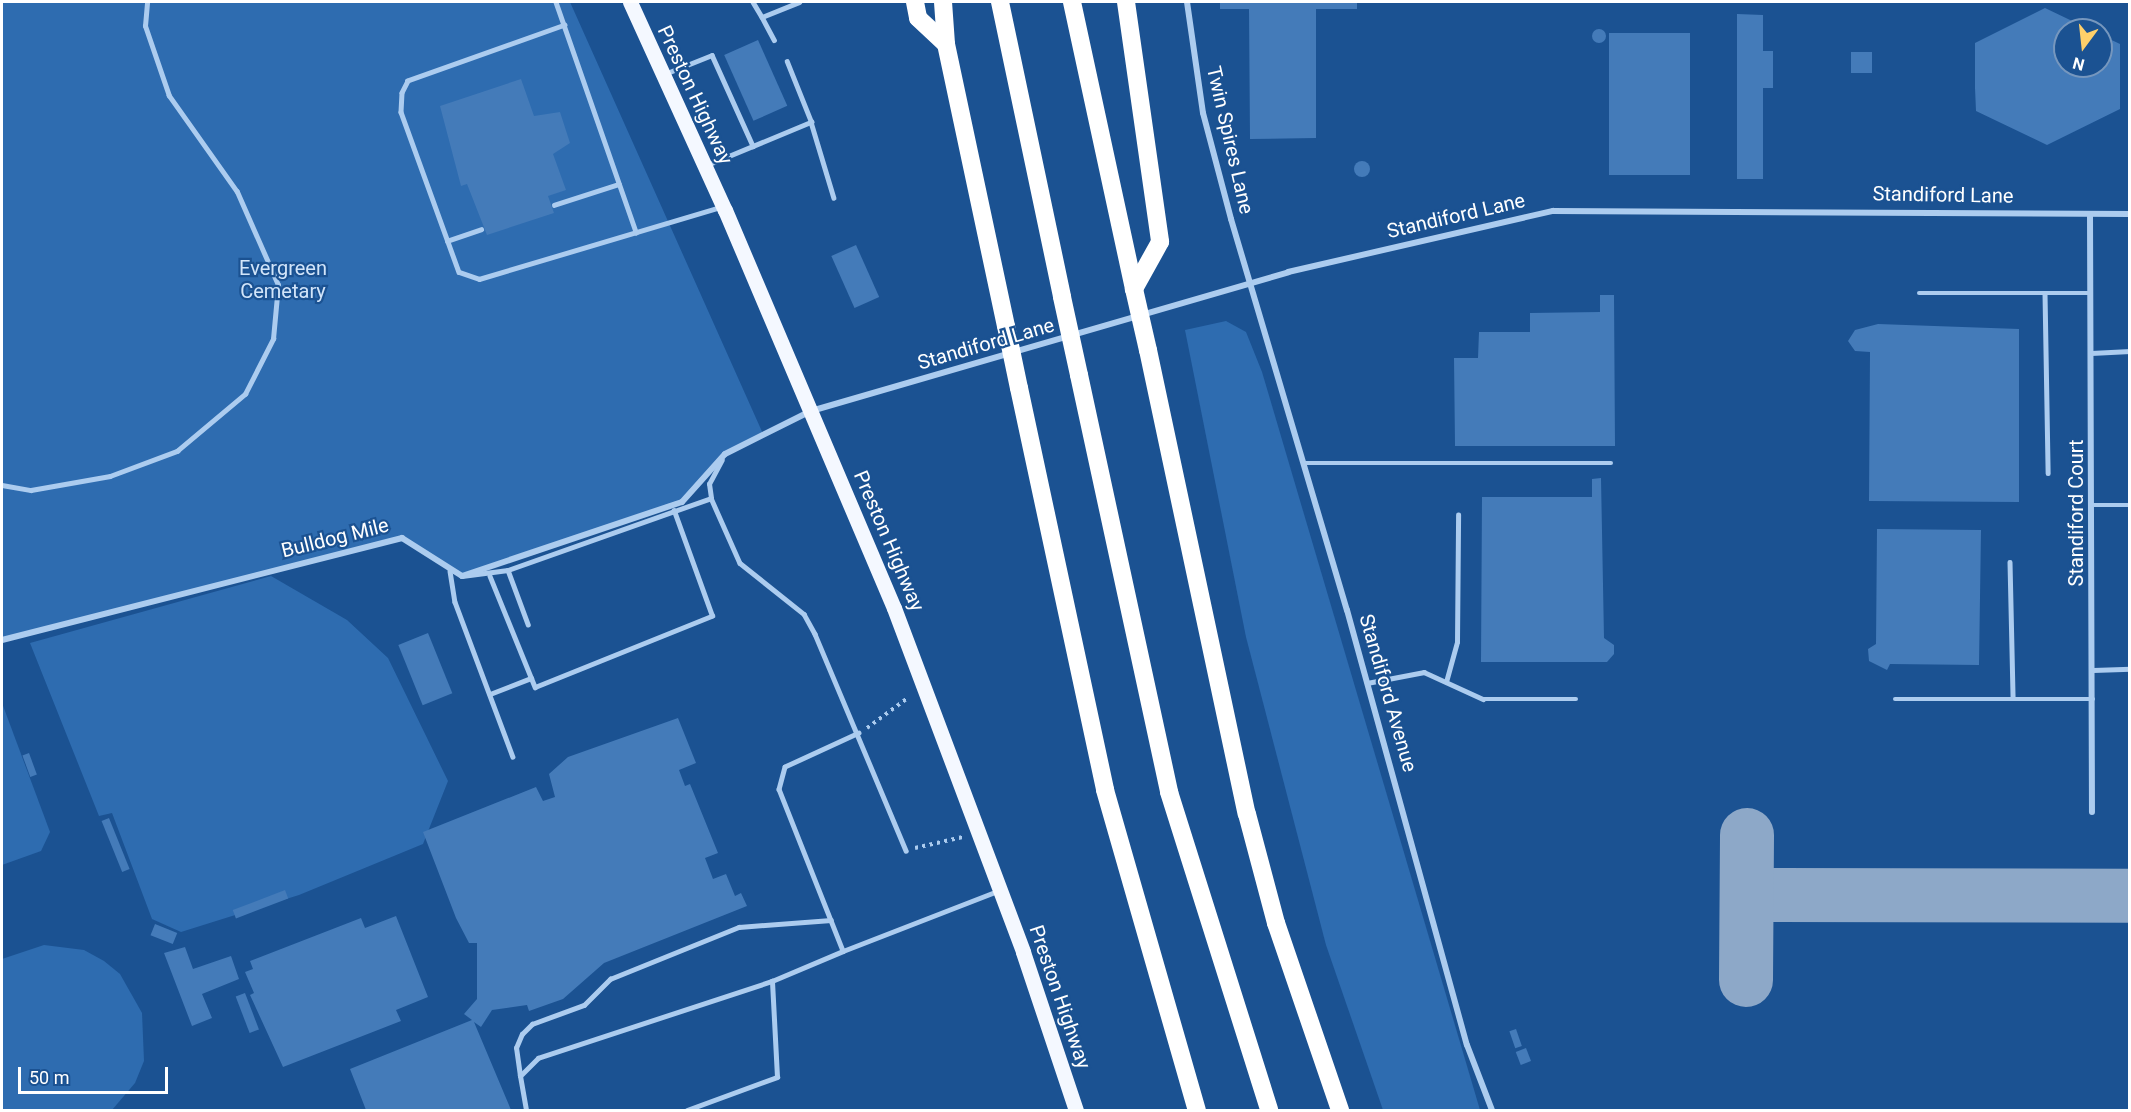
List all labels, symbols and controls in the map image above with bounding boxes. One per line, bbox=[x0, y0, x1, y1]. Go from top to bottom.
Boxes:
north arrow bbox=[2053, 18, 2113, 78]
street label: Preston Highway bbox=[652, 22, 738, 168]
text: N bbox=[2071, 53, 2087, 75]
street label: Twin Spires Lane bbox=[1201, 64, 1259, 216]
street label: Standiford Lane bbox=[1872, 182, 2014, 208]
street label: Standiford Lane bbox=[1385, 188, 1527, 244]
park label: Evergreen Cemetary bbox=[239, 257, 327, 304]
street label: Standiford Lane bbox=[915, 313, 1057, 375]
street label: Standiford Court bbox=[2064, 440, 2088, 586]
street label: Preston Highway bbox=[849, 467, 929, 615]
street label: Bulldog Mile bbox=[279, 513, 391, 563]
street label: Standiford Avenue bbox=[1354, 611, 1422, 775]
street label: Preston Highway bbox=[1024, 922, 1096, 1072]
scale bar bbox=[21, 1055, 171, 1093]
text: 50 m bbox=[29, 1067, 69, 1088]

